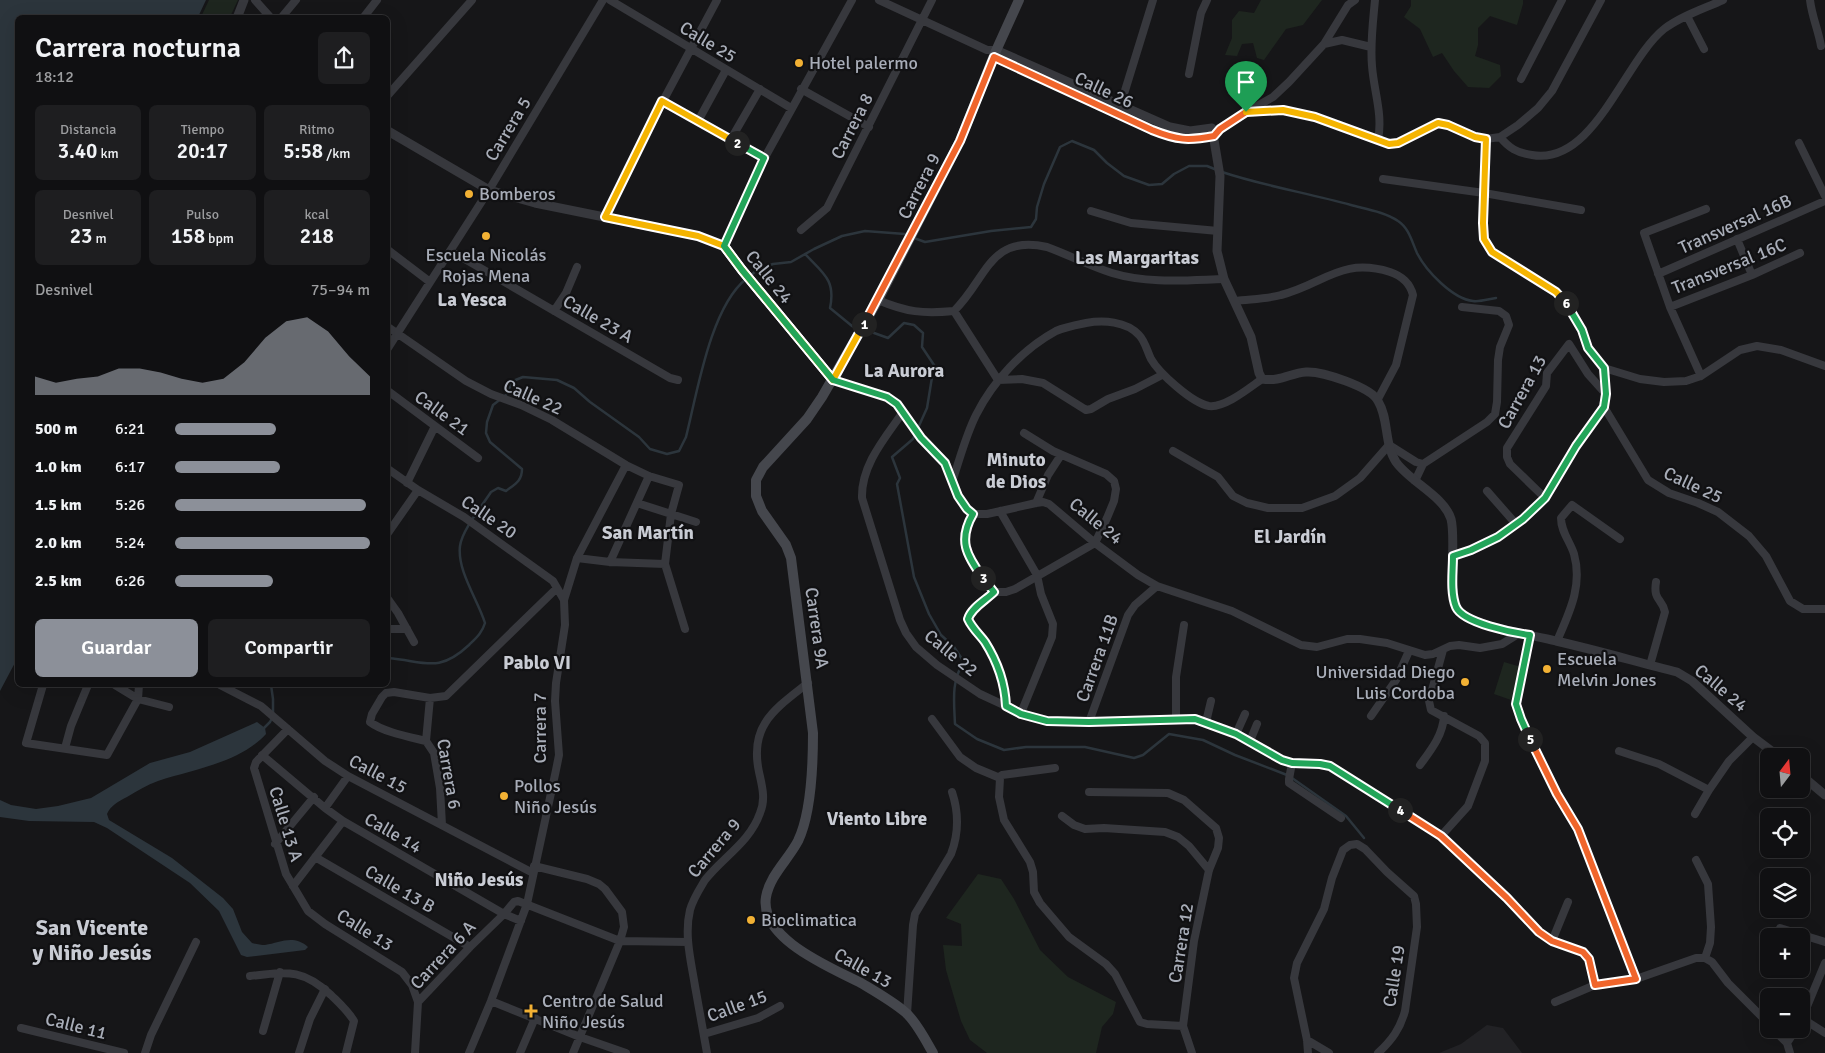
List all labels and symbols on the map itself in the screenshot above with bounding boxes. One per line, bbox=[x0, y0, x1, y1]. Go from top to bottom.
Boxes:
street label: Calle 25 bbox=[676, 16, 740, 68]
place label: Hotel palermo bbox=[809, 52, 918, 74]
marker: Hotel palermo bbox=[793, 57, 805, 69]
pin bbox=[1225, 61, 1267, 112]
street label: Calle 26 bbox=[1071, 67, 1137, 113]
street label: Carrera 8 bbox=[826, 89, 878, 163]
street label: Carrera 5 bbox=[480, 93, 536, 165]
pin: 2 bbox=[724, 130, 750, 156]
street label: Carrera 9 bbox=[893, 149, 945, 223]
place label: Bomberos bbox=[479, 183, 556, 205]
marker: Bomberos bbox=[463, 188, 475, 200]
street label: Transversal 16B bbox=[1675, 189, 1795, 259]
marker: Escuela Nicolás Rojas Mena bbox=[480, 230, 492, 242]
street label: Transversal 16C bbox=[1669, 233, 1790, 299]
place label: Escuela Nicolás Rojas Mena bbox=[426, 244, 547, 287]
street label: Calle 24 bbox=[741, 246, 797, 308]
district label: Las Margaritas bbox=[1075, 246, 1199, 270]
district label: La Yesca bbox=[437, 288, 507, 312]
street label: Calle 23 A bbox=[559, 290, 637, 348]
pin: 6 bbox=[1554, 290, 1578, 316]
pin: 1 bbox=[852, 312, 876, 336]
street label: Carrera 13 bbox=[1493, 351, 1551, 433]
district label: La Aurora bbox=[864, 359, 944, 383]
street label: Calle 22 bbox=[500, 374, 566, 420]
street label: Calle 21 bbox=[410, 386, 474, 440]
district label: Minuto de Dios bbox=[986, 448, 1046, 494]
street label: Calle 25 bbox=[1660, 462, 1726, 508]
street label: Calle 20 bbox=[457, 490, 521, 544]
street label: Calle 24 bbox=[1065, 493, 1127, 549]
district label: San Martín bbox=[602, 521, 694, 545]
district label: El Jardín bbox=[1254, 525, 1326, 549]
pin: 3 bbox=[970, 566, 996, 590]
street label: Carrera 9A bbox=[800, 586, 834, 670]
street label: Carrera 11B bbox=[1071, 611, 1123, 705]
street label: Calle 22 bbox=[920, 625, 982, 681]
place label: Escuela Melvin Jones bbox=[1557, 648, 1657, 691]
district label: Pablo VI bbox=[503, 651, 571, 675]
street label: Calle 24 bbox=[1690, 659, 1752, 717]
place label: Universidad Diego Luis Cordoba bbox=[1316, 661, 1455, 704]
marker: Escuela Melvin Jones bbox=[1541, 663, 1553, 675]
marker: Universidad Diego Luis Cordoba bbox=[1459, 676, 1471, 688]
street label: Carrera 7 bbox=[529, 692, 551, 764]
pin: 5 bbox=[1518, 726, 1542, 752]
street label: Carrera 6 bbox=[432, 737, 466, 811]
north arrow bbox=[1760, 748, 1810, 798]
street label: Calle 15 bbox=[345, 750, 411, 798]
place label: Pollos Niño Jesús bbox=[514, 775, 597, 818]
street label: Calle 13 A bbox=[264, 784, 308, 864]
marker: Pollos Niño Jesús bbox=[498, 790, 510, 802]
pin: 4 bbox=[1388, 798, 1412, 822]
district label: Viento Libre bbox=[827, 807, 927, 831]
street label: Calle 14 bbox=[360, 808, 426, 858]
street label: Carrera 9 bbox=[683, 814, 745, 882]
street label: Calle 13 B bbox=[361, 860, 439, 918]
district label: Niño Jesús bbox=[434, 868, 524, 892]
street label: Carrera 12 bbox=[1164, 901, 1198, 985]
street label: Calle 13 bbox=[333, 904, 397, 956]
place label: Bioclimatica bbox=[761, 909, 857, 931]
district label: San Vicente y Niño Jesús bbox=[32, 914, 152, 966]
marker: Bioclimatica bbox=[745, 914, 757, 926]
street label: Carrera 6 A bbox=[406, 916, 480, 994]
street label: Calle 13 bbox=[830, 943, 896, 993]
street label: Calle 19 bbox=[1378, 943, 1410, 1009]
street label: Calle 15 bbox=[704, 985, 770, 1027]
place label: Centro de Salud Niño Jesús bbox=[542, 990, 664, 1033]
marker: Centro de Salud Niño Jesús bbox=[524, 1004, 538, 1018]
street label: Calle 11 bbox=[43, 1008, 109, 1044]

